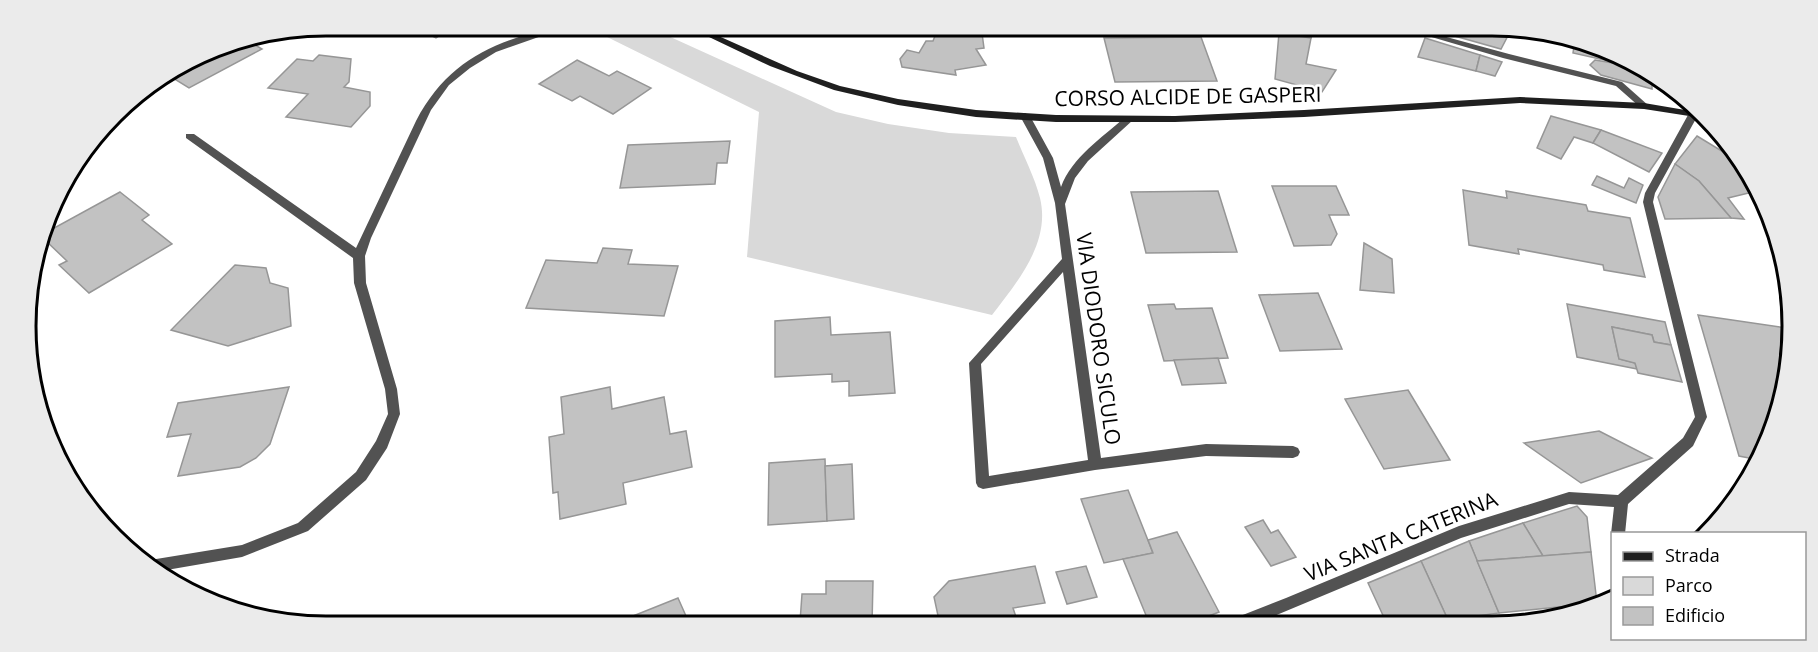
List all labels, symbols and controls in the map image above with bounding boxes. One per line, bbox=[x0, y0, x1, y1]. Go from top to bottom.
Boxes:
street label: CORSO ALCIDE DE GASPERI bbox=[1054, 80, 1322, 112]
street label: VIA DIODORO SICULO bbox=[1070, 231, 1128, 447]
street label: VIA SANTA CATERINA bbox=[1300, 484, 1502, 588]
legend bbox=[1611, 532, 1806, 640]
text: Strada bbox=[1665, 543, 1720, 567]
text: Parco bbox=[1665, 573, 1713, 597]
text: Edificio bbox=[1665, 603, 1725, 627]

